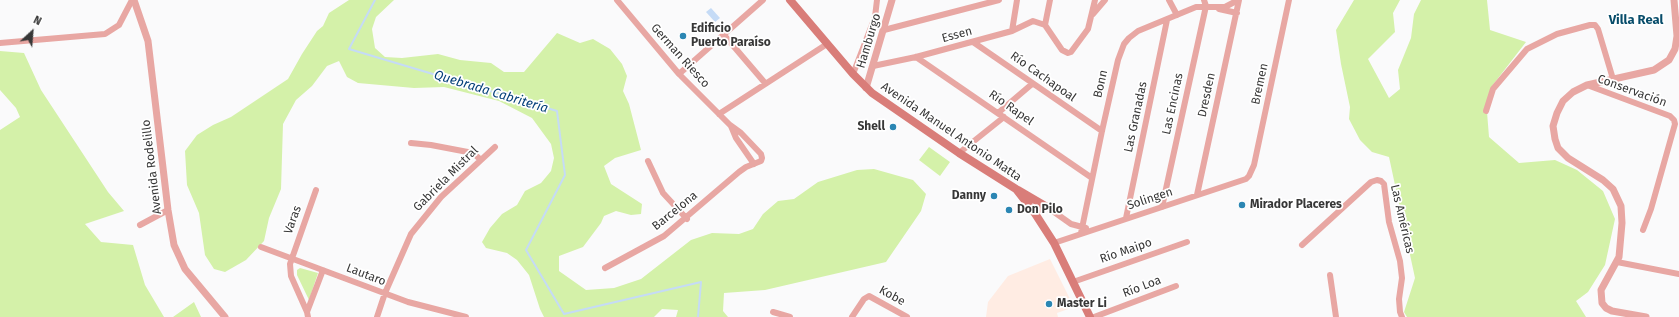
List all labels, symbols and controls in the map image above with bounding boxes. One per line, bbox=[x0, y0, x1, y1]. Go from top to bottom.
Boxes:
north arrow bbox=[12, 12, 52, 52]
street label: Hamburgo bbox=[854, 12, 884, 70]
district label: Villa Real bbox=[1609, 12, 1663, 28]
text: N bbox=[31, 13, 44, 28]
street label: German Riesco bbox=[648, 21, 712, 91]
place label: Edificio Puerto Paraíso bbox=[691, 22, 771, 50]
street label: Essen bbox=[940, 24, 974, 46]
marker: Edificio Puerto Paraíso bbox=[678, 31, 688, 41]
street label: Río Cachapoal bbox=[1007, 49, 1079, 105]
street label: Bremen bbox=[1249, 62, 1271, 106]
water label: Quebrada Cabritería bbox=[432, 67, 550, 117]
street label: Bonn bbox=[1091, 69, 1111, 99]
street label: Las Encinas bbox=[1159, 72, 1187, 136]
street label: Dresden bbox=[1195, 72, 1219, 118]
street label: Conservación bbox=[1595, 72, 1669, 110]
street label: Avenida Manuel Antonio Matta bbox=[878, 80, 1024, 184]
street label: Las Granadas bbox=[1121, 80, 1151, 154]
street label: Río Rapel bbox=[986, 87, 1036, 129]
street label: Avenida Rodelillo bbox=[139, 119, 165, 215]
place label: Shell bbox=[857, 120, 885, 134]
marker: Shell bbox=[888, 122, 898, 132]
street label: Gabriela Mistral bbox=[411, 144, 481, 214]
street label: Las Américas bbox=[1387, 183, 1417, 255]
street label: Solingen bbox=[1125, 185, 1175, 213]
street label: Barcelona bbox=[649, 188, 701, 234]
place label: Danny bbox=[952, 189, 986, 203]
marker: Danny bbox=[989, 191, 999, 201]
place label: Mirador Placeres bbox=[1250, 198, 1342, 212]
marker: Mirador Placeres bbox=[1237, 200, 1247, 210]
place label: Don Pilo bbox=[1017, 203, 1063, 217]
street label: Varas bbox=[281, 204, 305, 236]
marker: Don Pilo bbox=[1004, 205, 1014, 215]
street label: Río Maipo bbox=[1098, 235, 1154, 267]
street label: Lautaro bbox=[344, 261, 388, 289]
street label: Río Loa bbox=[1121, 273, 1163, 301]
street label: Kobe bbox=[876, 283, 908, 309]
place label: Master Li bbox=[1057, 297, 1107, 311]
marker: Master Li bbox=[1044, 299, 1054, 309]

